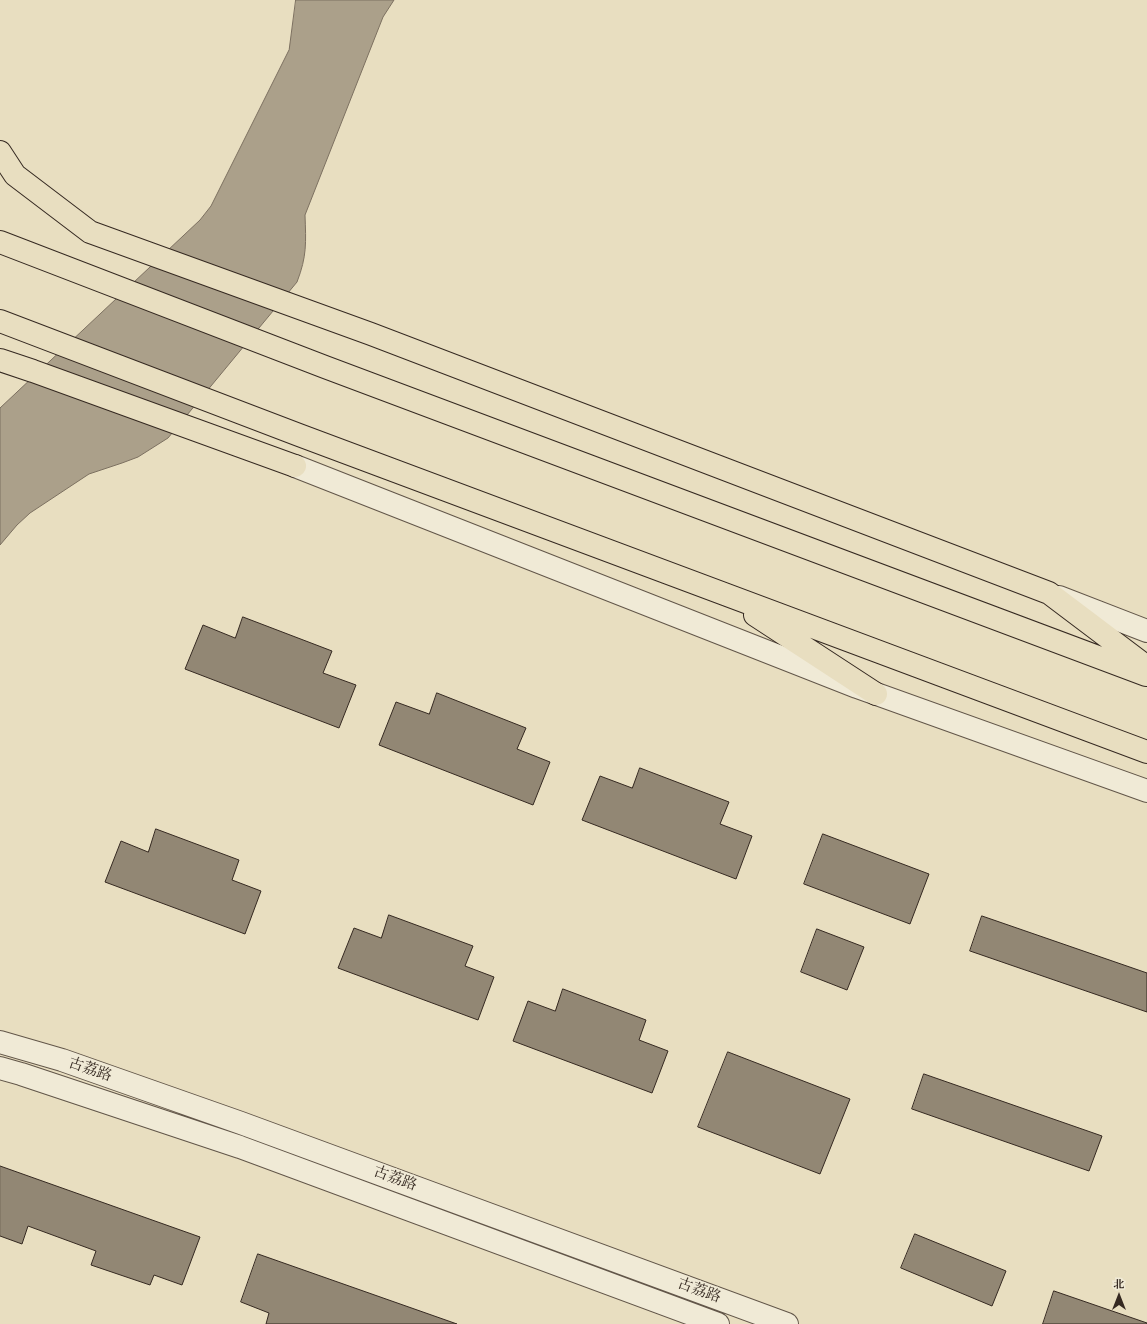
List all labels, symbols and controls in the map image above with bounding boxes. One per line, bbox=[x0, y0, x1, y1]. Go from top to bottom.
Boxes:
street label: 古荔路 bbox=[66, 1054, 114, 1086]
street label: 古荔路 bbox=[371, 1163, 419, 1195]
street label: 古荔路 bbox=[675, 1275, 723, 1307]
north arrow bbox=[1099, 1276, 1139, 1316]
text: 北 bbox=[1114, 1276, 1125, 1292]

